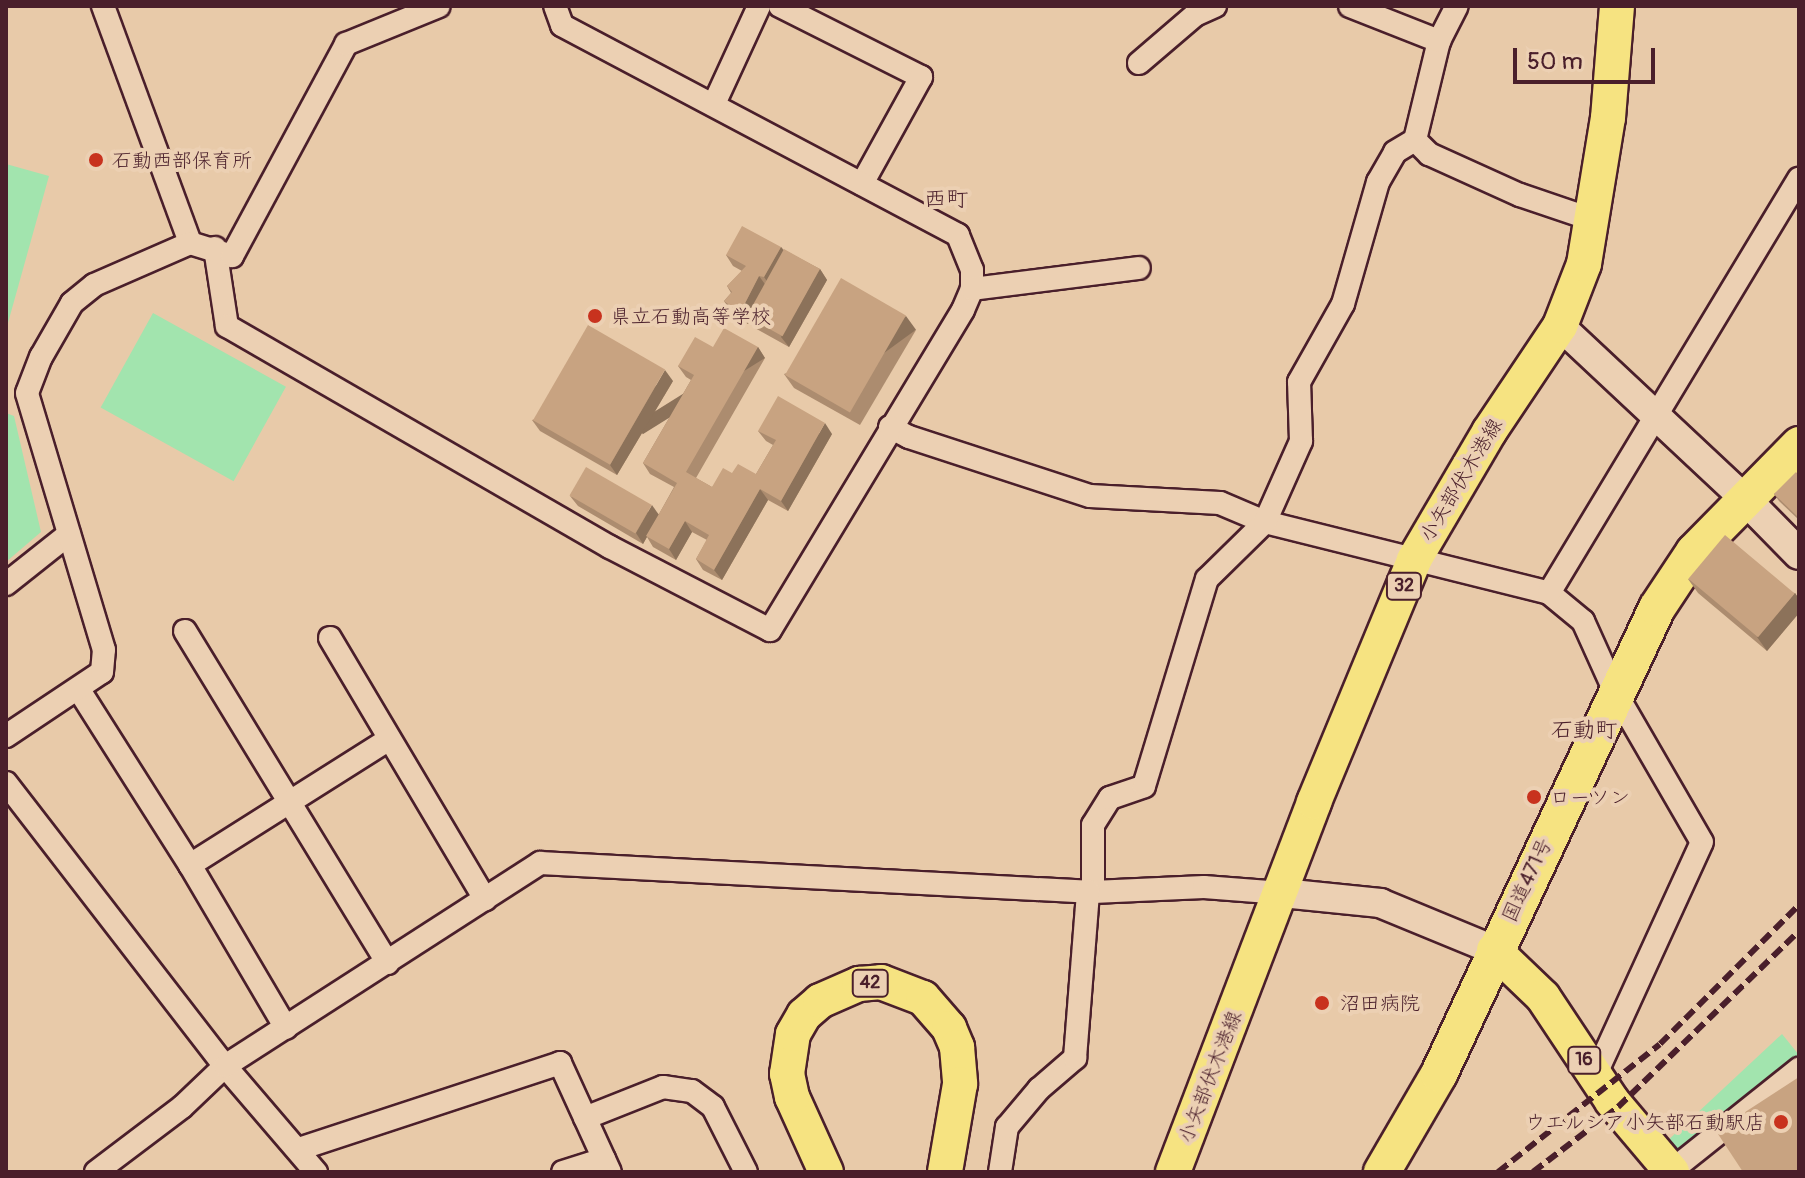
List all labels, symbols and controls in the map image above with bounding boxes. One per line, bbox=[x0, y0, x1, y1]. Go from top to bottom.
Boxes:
scale bar bbox=[1517, 32, 1659, 82]
text: 50 m bbox=[1527, 47, 1583, 76]
place label: 石動西部保育所 bbox=[112, 148, 252, 172]
marker: 石動西部保育所 bbox=[87, 151, 105, 169]
district label: 西町 bbox=[924, 187, 968, 213]
place label: 県立石動高等学校 bbox=[611, 304, 771, 328]
marker: 県立石動高等学校 bbox=[586, 307, 604, 325]
street label: 小矢部伏木港線 bbox=[1415, 414, 1507, 546]
road number: 32 bbox=[1384, 572, 1424, 600]
district label: 石動町 bbox=[1551, 718, 1617, 744]
place label: ローソン bbox=[1550, 785, 1630, 809]
marker: ローソン bbox=[1525, 788, 1543, 806]
street label: 国道471号 bbox=[1497, 834, 1557, 926]
road number: 42 bbox=[850, 969, 890, 997]
place label: 沼田病院 bbox=[1340, 991, 1420, 1015]
marker: 沼田病院 bbox=[1311, 992, 1333, 1014]
street label: 小矢部伏木港線 bbox=[1174, 1007, 1246, 1147]
road number: 16 bbox=[1566, 1046, 1602, 1074]
place label: ウエルシア小矢部石動駅店 bbox=[1525, 1110, 1765, 1134]
marker: ウエルシア小矢部石動駅店 bbox=[1772, 1113, 1790, 1131]

